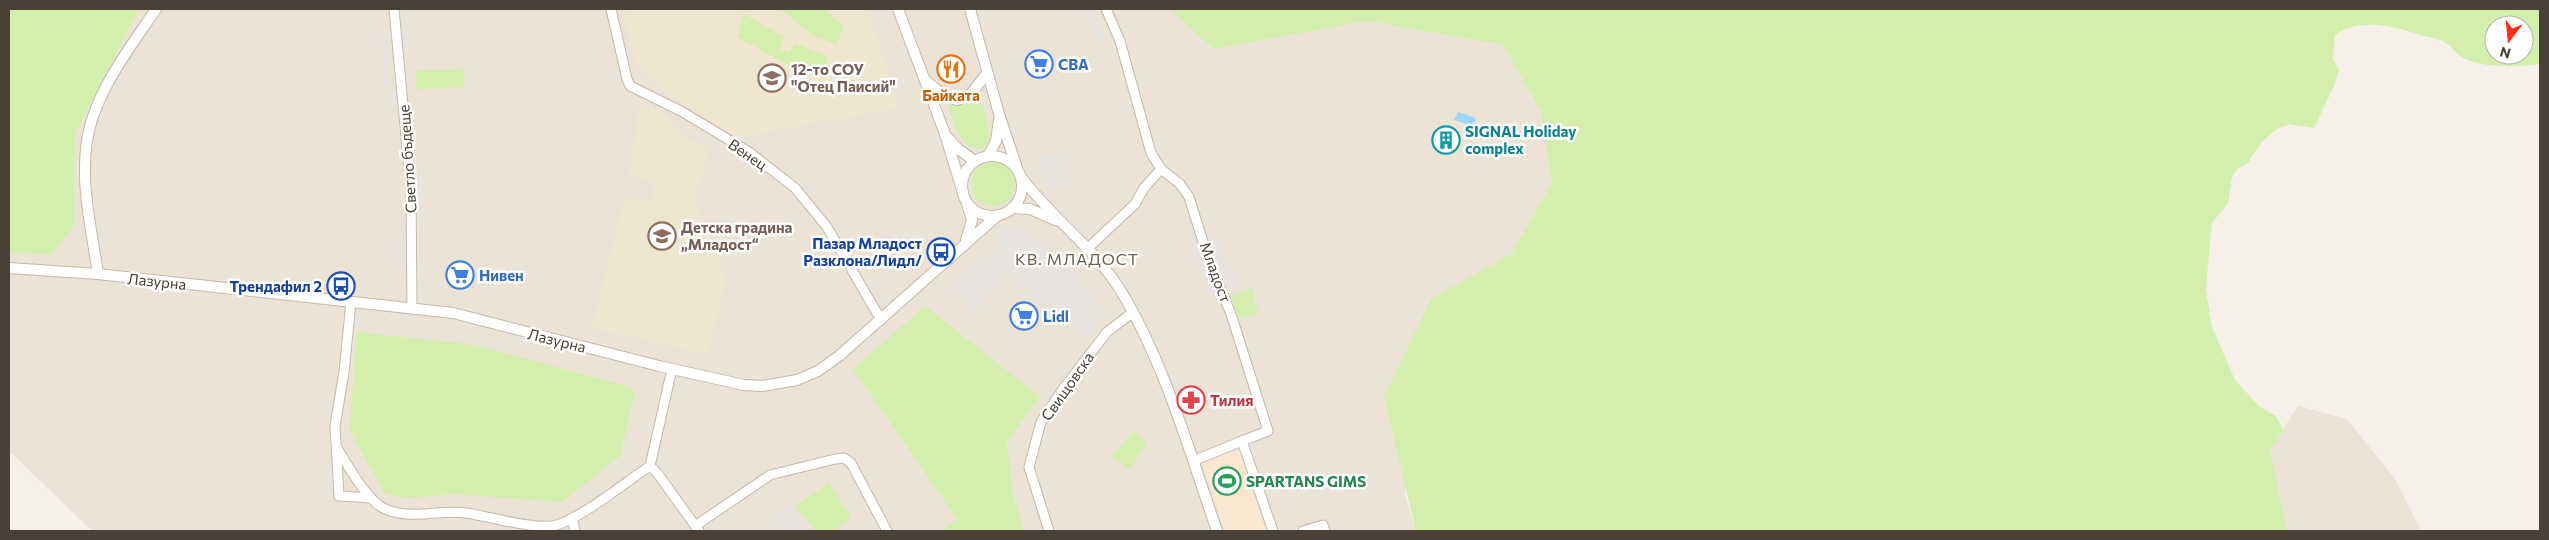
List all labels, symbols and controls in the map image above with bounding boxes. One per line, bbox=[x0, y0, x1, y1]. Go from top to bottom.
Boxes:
north arrow bbox=[2484, 15, 2534, 65]
text: N bbox=[2498, 43, 2513, 63]
supermarket icon: CBA bbox=[1024, 49, 1054, 79]
restaurant icon: Байката bbox=[936, 54, 966, 84]
place label: CBA bbox=[1058, 55, 1089, 73]
place label: 12-то СОУ "Отец Паисий" bbox=[791, 60, 896, 95]
school or university icon: 12-то СОУ "Отец Паисий" bbox=[757, 63, 787, 93]
place label: Байката bbox=[922, 86, 980, 104]
street label: Светло бъдеще bbox=[394, 104, 420, 214]
place label: SIGNAL Holiday complex bbox=[1465, 122, 1577, 157]
building icon: SIGNAL Holiday complex bbox=[1431, 125, 1461, 155]
street label: Венец bbox=[725, 135, 771, 174]
place label: Детска градина „Младост“ bbox=[681, 218, 793, 253]
school or university icon: Детска градина „Младост“ bbox=[647, 221, 677, 251]
place label: Пазар Младост Разклона/Лидл/ bbox=[803, 234, 922, 269]
bus stop icon: Пазар Младост Разклона/Лидл/ bbox=[926, 237, 956, 267]
street label: Младост bbox=[1197, 239, 1235, 305]
district label: КВ. МЛАДОСТ bbox=[1015, 249, 1139, 268]
supermarket icon: Нивен bbox=[445, 260, 475, 290]
place label: Нивен bbox=[479, 266, 524, 284]
street label: Лазурна bbox=[127, 269, 187, 293]
bus stop icon: Трендафил 2 bbox=[326, 271, 356, 301]
place label: Трендафил 2 bbox=[230, 277, 322, 295]
supermarket icon: Lidl bbox=[1009, 301, 1039, 331]
place label: Lidl bbox=[1043, 307, 1069, 325]
street label: Лазурна bbox=[526, 324, 588, 356]
street label: Свищовска bbox=[1037, 348, 1097, 424]
pharmacy icon: Тилия bbox=[1176, 385, 1206, 415]
place label: Тилия bbox=[1210, 391, 1253, 409]
sports icon: SPARTANS GIMS bbox=[1212, 466, 1242, 496]
place label: SPARTANS GIMS bbox=[1246, 472, 1366, 490]

